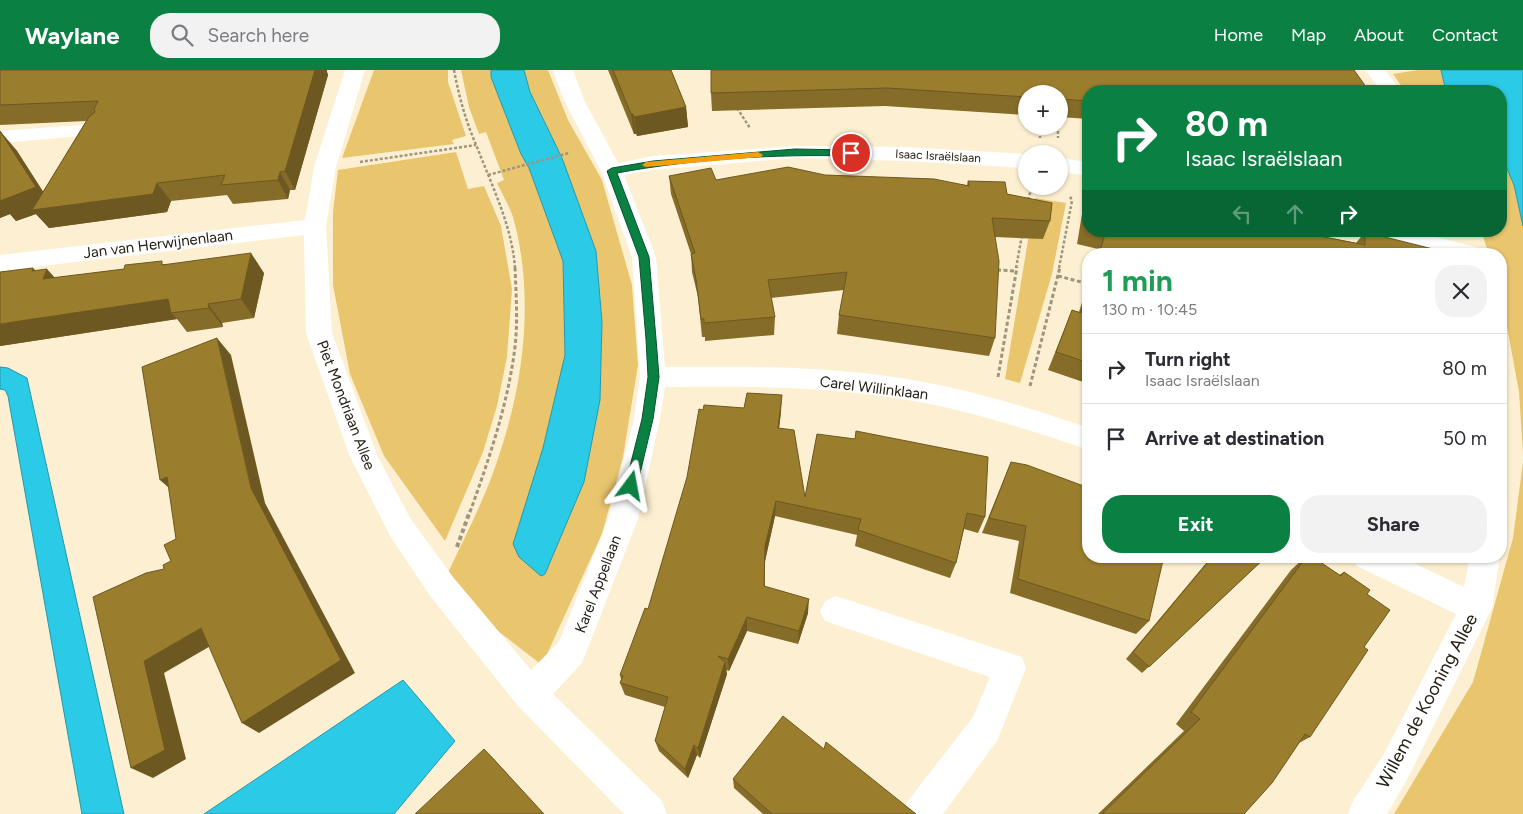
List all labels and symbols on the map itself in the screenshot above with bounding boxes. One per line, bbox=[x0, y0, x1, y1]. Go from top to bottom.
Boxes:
pin bbox=[830, 132, 872, 174]
street label: Isaac Israëlslaan bbox=[895, 147, 982, 165]
street label: Jan van Herwijnenlaan bbox=[82, 226, 234, 262]
street label: Piet Mondriaan Allee bbox=[313, 338, 379, 472]
street label: Carel Willinklaan bbox=[819, 372, 929, 404]
position arrow bbox=[604, 459, 656, 511]
street label: Karel Appellaan bbox=[571, 533, 625, 635]
street label: Willem de Kooning Allee bbox=[1372, 610, 1482, 792]

